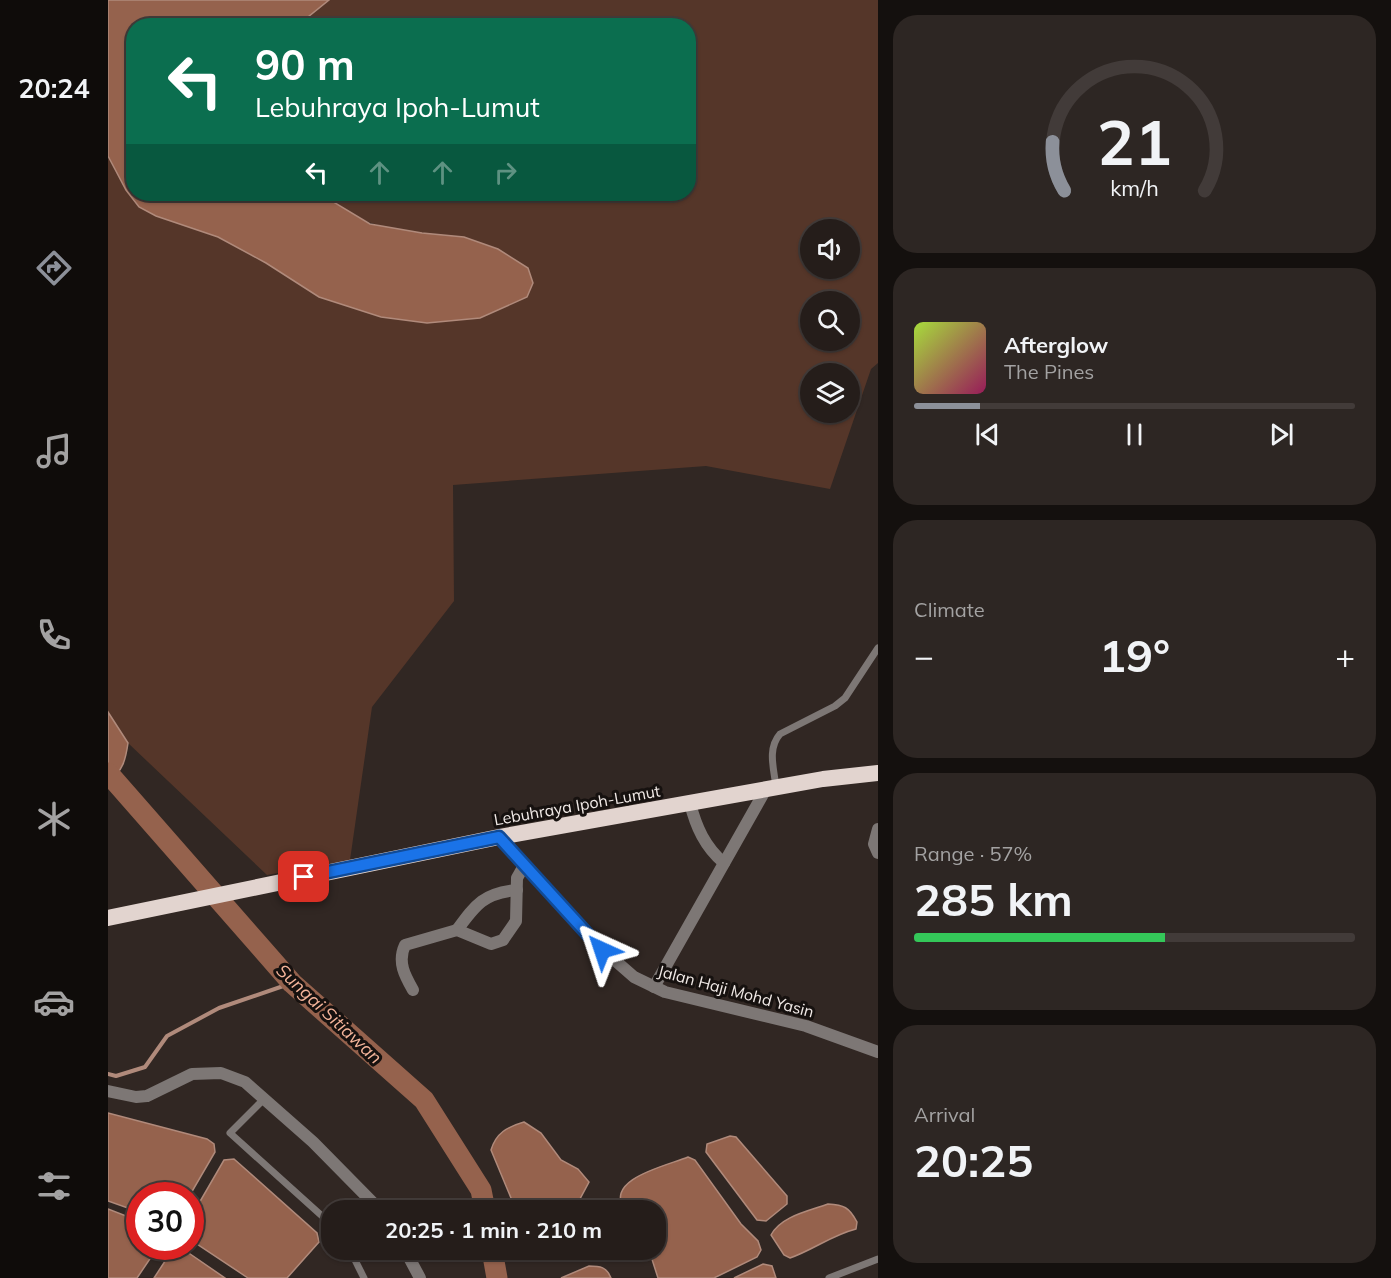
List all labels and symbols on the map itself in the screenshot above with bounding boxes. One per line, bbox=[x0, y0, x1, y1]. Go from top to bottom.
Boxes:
street label: Lebuhraya Ipoh-Lumut bbox=[492, 780, 662, 829]
pin bbox=[278, 851, 329, 902]
position arrow bbox=[570, 918, 634, 982]
water label: Sungai Sitiawan bbox=[272, 959, 387, 1069]
street label: Jalan Haji Mohd Yasin bbox=[656, 961, 816, 1021]
speed limit sign: 30 bbox=[126, 1182, 204, 1260]

